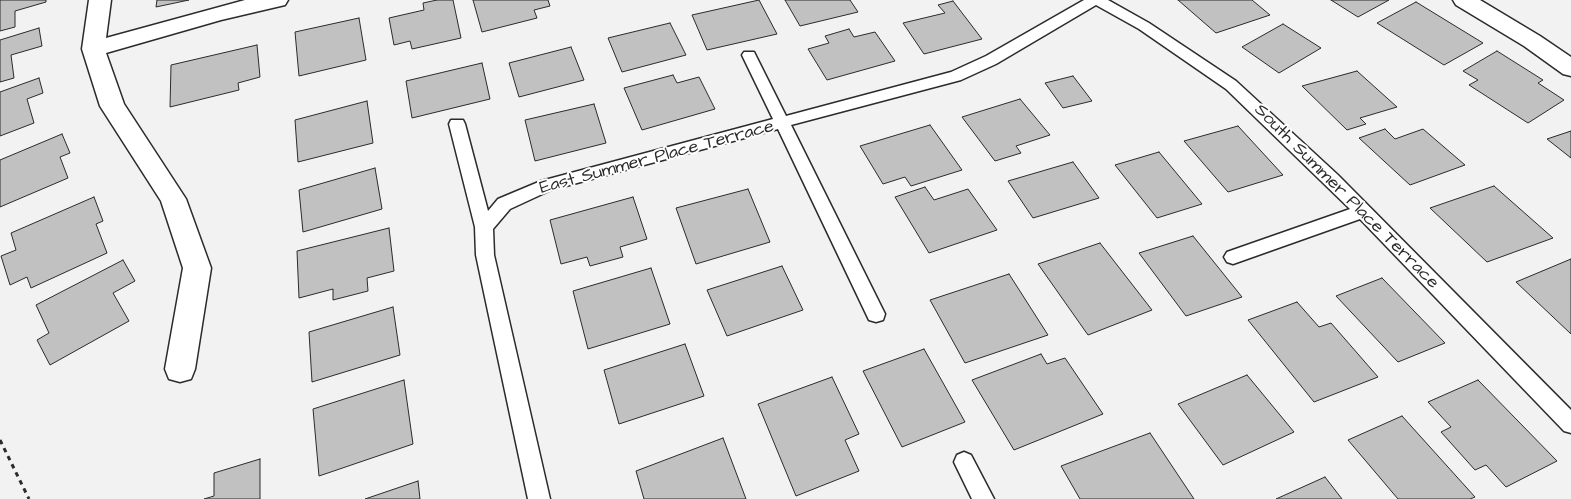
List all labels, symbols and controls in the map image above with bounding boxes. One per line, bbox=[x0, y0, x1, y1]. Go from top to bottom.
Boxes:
street label: South Summer Place Terrace bbox=[1249, 100, 1443, 294]
street label: East Summer Place Terrace bbox=[537, 116, 777, 200]

